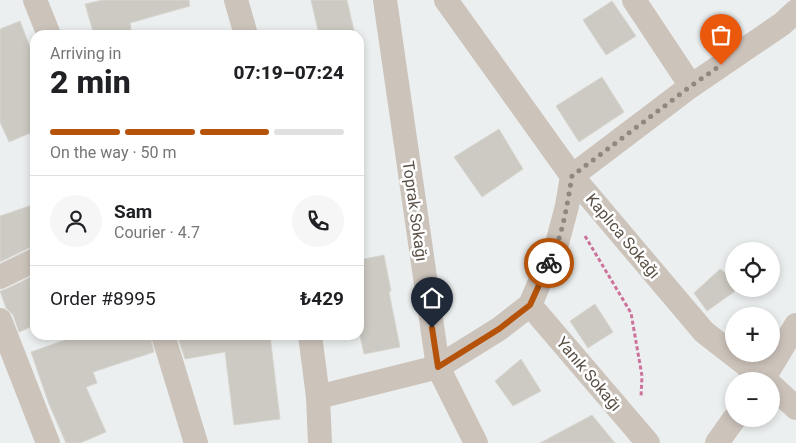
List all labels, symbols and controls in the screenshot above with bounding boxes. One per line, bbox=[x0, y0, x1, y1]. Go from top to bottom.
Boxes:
pin bbox=[700, 14, 742, 65]
icon: bag bbox=[707, 21, 735, 49]
text: Arriving in bbox=[50, 44, 121, 63]
text: 07:19–07:24 bbox=[233, 61, 344, 84]
text: 2 min bbox=[50, 63, 131, 101]
text: On the way · 50 m bbox=[50, 143, 177, 162]
street label: Toprak Sokağı bbox=[399, 160, 431, 262]
street label: Kaplıca Sokağı bbox=[582, 190, 664, 282]
button: person bbox=[50, 195, 102, 247]
button: phone bbox=[292, 195, 344, 247]
text: Sam bbox=[114, 200, 152, 223]
text: Courier · 4.7 bbox=[114, 223, 200, 242]
courier bbox=[524, 238, 574, 288]
map controls bbox=[725, 242, 780, 427]
button: locate bbox=[725, 242, 780, 297]
icon: bike bbox=[535, 249, 563, 277]
pin bbox=[411, 277, 453, 328]
icon: home bbox=[418, 284, 446, 312]
text: Order #8995 bbox=[50, 287, 156, 310]
text: ₺429 bbox=[300, 287, 344, 310]
button: + bbox=[725, 307, 780, 362]
street label: Yanık Sokağı bbox=[552, 333, 626, 415]
button: − bbox=[725, 372, 780, 427]

